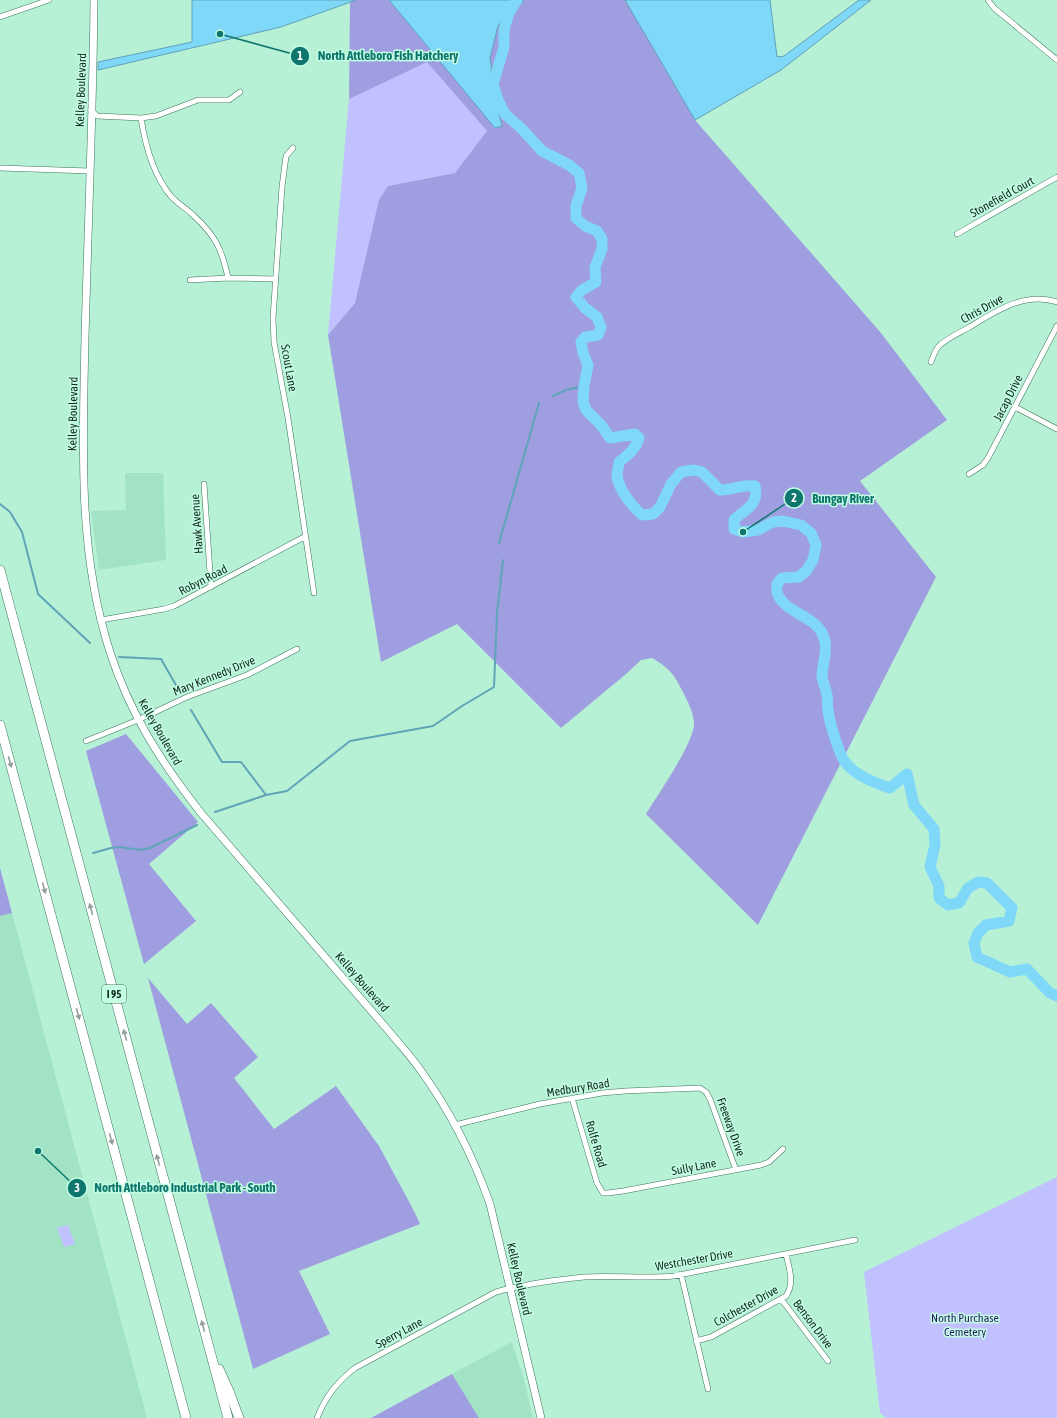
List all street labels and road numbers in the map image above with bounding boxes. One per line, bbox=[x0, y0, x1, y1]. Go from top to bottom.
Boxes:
street label: Kelley Boulevard bbox=[73, 53, 89, 127]
street label: Stonefield Court bbox=[968, 173, 1037, 220]
street label: Chris Drive bbox=[958, 292, 1006, 326]
street label: Scout Lane bbox=[278, 343, 300, 393]
street label: Jacap Drive bbox=[990, 373, 1026, 423]
street label: Kelley Boulevard bbox=[65, 377, 81, 451]
street label: Hawk Avenue bbox=[188, 494, 206, 554]
street label: Robyn Road bbox=[176, 562, 230, 598]
street label: Mary Kennedy Drive bbox=[171, 653, 257, 699]
street label: Kelley Boulevard bbox=[135, 696, 185, 768]
street label: Kelley Boulevard bbox=[332, 949, 392, 1015]
road number: I 95 bbox=[102, 985, 126, 1003]
street label: Medbury Road bbox=[545, 1076, 611, 1100]
street label: Freeway Drive bbox=[714, 1096, 748, 1158]
street label: Rolfe Road bbox=[583, 1119, 609, 1169]
street label: Sully Lane bbox=[670, 1156, 718, 1178]
street label: Kelley Boulevard bbox=[504, 1241, 534, 1317]
street label: Westchester Drive bbox=[654, 1246, 734, 1274]
street label: Colchester Drive bbox=[711, 1283, 781, 1329]
street label: Benson Drive bbox=[790, 1297, 836, 1351]
street label: Sperry Lane bbox=[373, 1315, 425, 1351]

